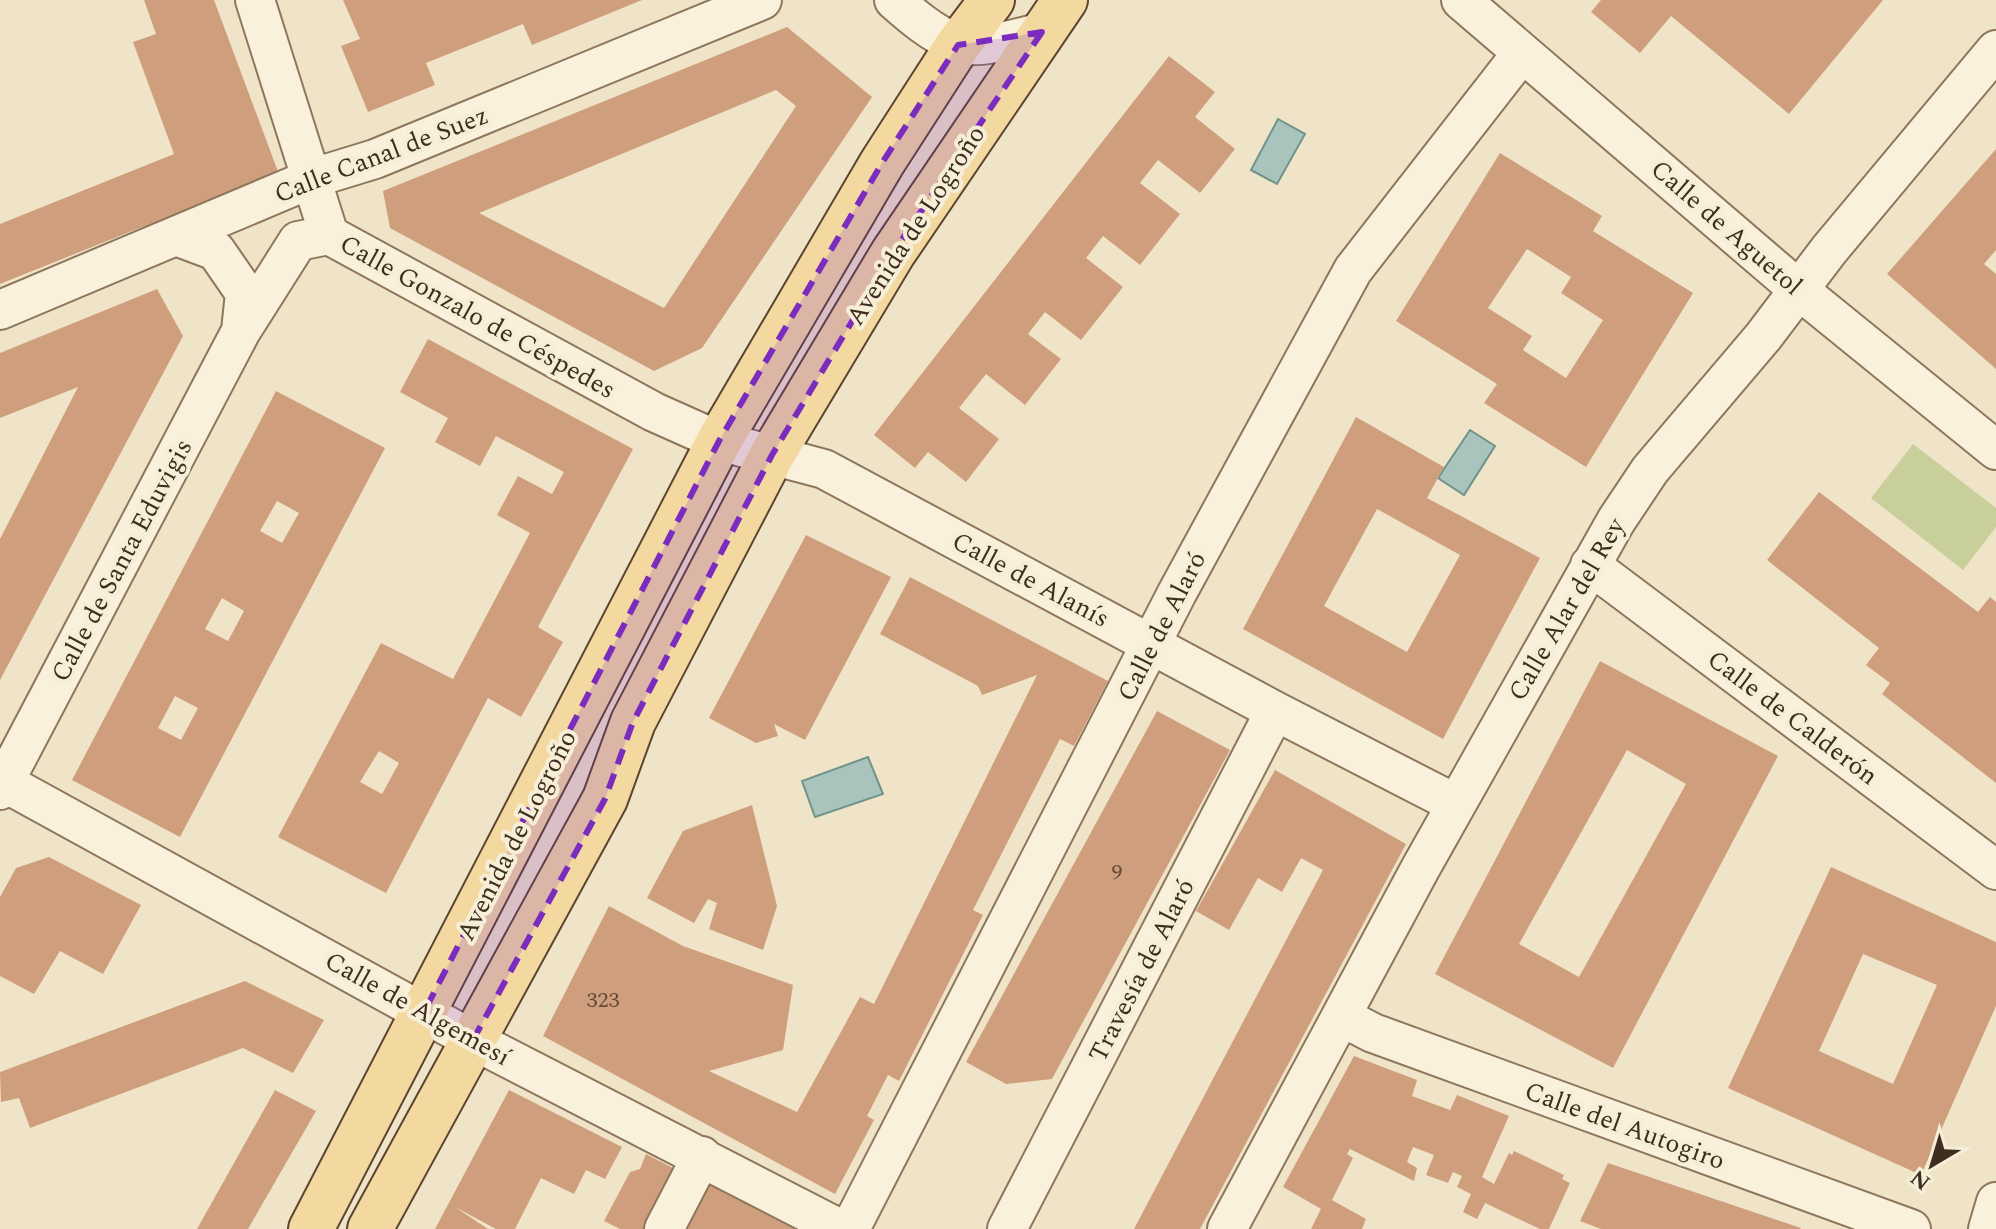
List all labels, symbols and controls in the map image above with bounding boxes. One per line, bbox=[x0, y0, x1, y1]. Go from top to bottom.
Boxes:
street label: Calle Canal de Suez bbox=[269, 96, 494, 214]
street label: Avenida de Logroño bbox=[836, 117, 996, 334]
street label: Calle de Aguetol bbox=[1641, 150, 1811, 305]
street label: Calle Gonzalo de Céspedes bbox=[332, 224, 623, 410]
street label: Calle de Santa Eduvigis bbox=[41, 432, 203, 689]
street label: Calle Alar del Rey bbox=[1498, 509, 1636, 709]
street label: Calle de Alanís bbox=[945, 522, 1116, 638]
street label: Calle de Alaró bbox=[1107, 545, 1217, 708]
street label: Calle de Calderón bbox=[1698, 640, 1886, 796]
street label: Avenida de Logroño bbox=[446, 723, 587, 948]
house number: 9 bbox=[1111, 856, 1123, 889]
street label: Travesía de Alaró bbox=[1078, 872, 1205, 1069]
street label: Calle de Algemesí bbox=[317, 941, 519, 1077]
house number: 323 bbox=[586, 984, 620, 1017]
street label: Calle del Autogiro bbox=[1519, 1071, 1730, 1181]
north arrow bbox=[1892, 1125, 1972, 1205]
text: N bbox=[1903, 1161, 1938, 1198]

